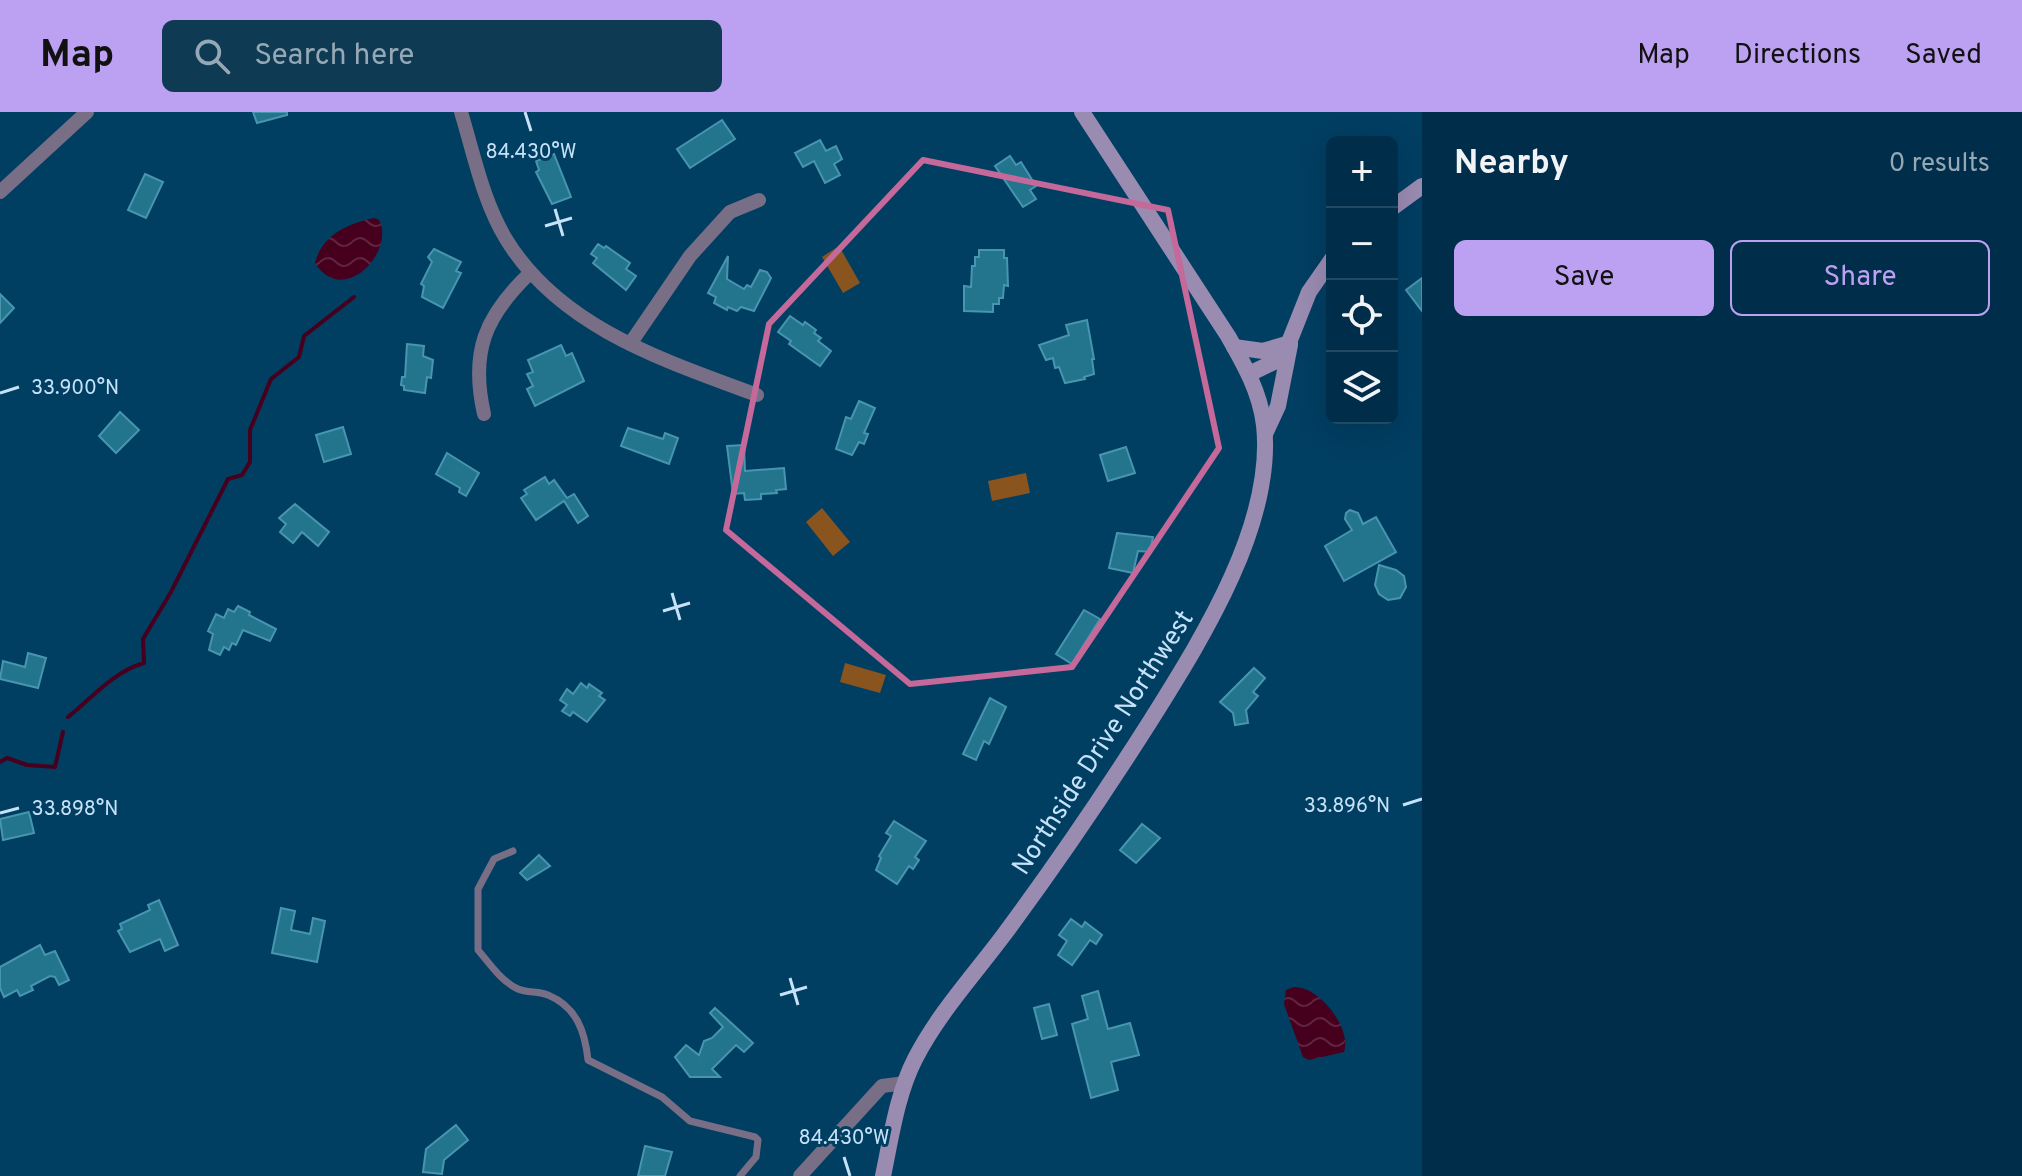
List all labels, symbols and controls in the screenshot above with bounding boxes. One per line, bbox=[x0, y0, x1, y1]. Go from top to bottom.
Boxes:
search box bbox=[162, 20, 722, 92]
text: Map bbox=[40, 32, 114, 81]
icon: search bbox=[190, 34, 234, 78]
text: Search here bbox=[254, 38, 414, 75]
text: Map bbox=[1637, 38, 1690, 74]
text: Directions bbox=[1734, 38, 1861, 74]
text: Saved bbox=[1905, 38, 1982, 74]
map controls bbox=[1326, 136, 1398, 424]
button: + bbox=[1326, 136, 1398, 208]
text: 84.430°W bbox=[485, 140, 577, 166]
text: Nearby bbox=[1454, 143, 1569, 186]
text: 0 results bbox=[1889, 148, 1990, 181]
button: − bbox=[1326, 208, 1398, 280]
button: Save bbox=[1454, 240, 1714, 316]
button: Share bbox=[1730, 240, 1990, 316]
button: locate bbox=[1326, 280, 1398, 352]
button: layers bbox=[1326, 352, 1398, 424]
text: 33.900°N bbox=[31, 376, 119, 402]
street label: Northside Drive Northwest bbox=[1006, 605, 1202, 882]
text: 33.896°N bbox=[1304, 794, 1390, 820]
text: 33.898°N bbox=[32, 797, 118, 823]
text: 84.430°W bbox=[798, 1126, 890, 1152]

